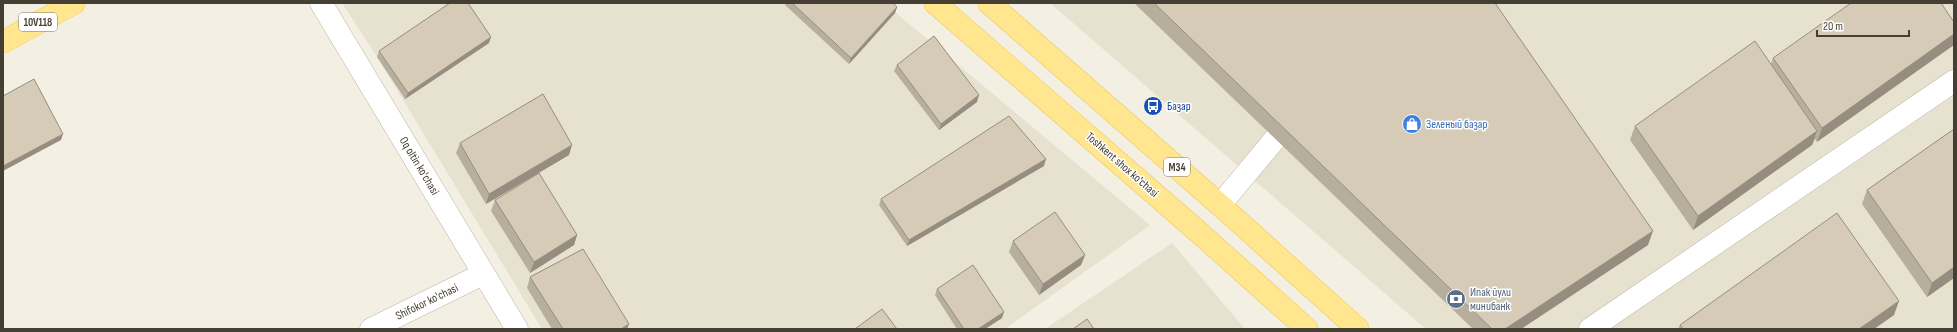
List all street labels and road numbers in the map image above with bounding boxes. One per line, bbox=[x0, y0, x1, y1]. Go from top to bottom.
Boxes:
road number: 10V118 bbox=[19, 13, 57, 31]
street label: Toshkent shox ko'chasi bbox=[1083, 129, 1161, 201]
street label: Oq oltin ko'chasi bbox=[396, 134, 442, 198]
road number: M34 bbox=[1164, 158, 1190, 176]
street label: Shifokor ko'chasi bbox=[393, 280, 461, 324]

